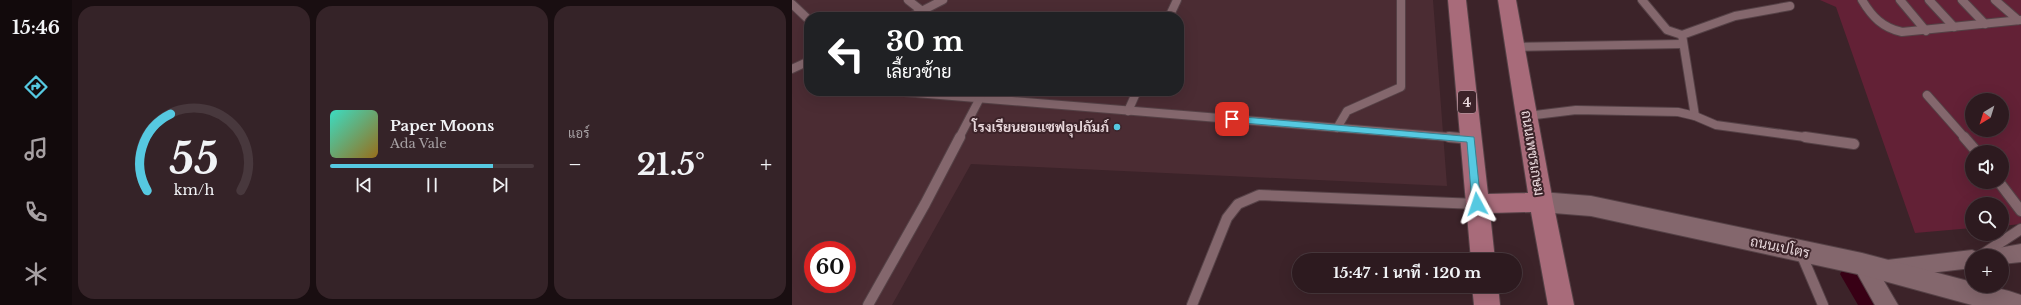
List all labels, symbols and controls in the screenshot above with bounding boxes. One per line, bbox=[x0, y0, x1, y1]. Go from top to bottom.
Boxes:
text: 15:46 bbox=[12, 17, 60, 39]
text: 30 m bbox=[886, 24, 963, 59]
icon: left bbox=[820, 28, 872, 80]
text: เลี้ยวซ้าย bbox=[886, 61, 952, 83]
icon: directions bbox=[22, 73, 50, 101]
road number: 4 bbox=[1458, 91, 1476, 113]
north arrow bbox=[1965, 93, 2009, 137]
map controls bbox=[1965, 93, 2009, 293]
pin bbox=[1215, 102, 1249, 136]
icon: arrive bbox=[1221, 108, 1243, 130]
street label: ถนนเพชรเกษม bbox=[1517, 109, 1549, 197]
text: Paper Moons bbox=[390, 116, 494, 135]
place label: โรงเรียนยอแซฟอุปถัมภ์ bbox=[971, 118, 1110, 138]
marker: โรงเรียนยอแซฟอุปถัมภ์ bbox=[1112, 122, 1122, 132]
text: แอร์ bbox=[568, 125, 589, 142]
text: 55 bbox=[169, 133, 219, 184]
icon: music bbox=[22, 135, 50, 163]
text: Ada Vale bbox=[390, 135, 447, 152]
button: sound bbox=[1965, 145, 2009, 189]
text: 21.5° bbox=[637, 146, 705, 183]
text: − bbox=[568, 151, 582, 178]
text: + bbox=[760, 151, 772, 178]
icon: previous bbox=[353, 174, 375, 196]
icon: pause bbox=[421, 174, 443, 196]
icon: next bbox=[489, 174, 511, 196]
text: km/h bbox=[174, 180, 214, 198]
position arrow bbox=[1456, 183, 1498, 225]
button: search bbox=[1965, 197, 2009, 241]
icon: phone bbox=[22, 198, 50, 226]
street label: ถนนเปโตร bbox=[1749, 232, 1811, 262]
speed limit sign: 60 bbox=[804, 241, 856, 293]
button: + bbox=[1965, 249, 2009, 293]
icon: climate bbox=[22, 260, 50, 288]
text: 15:47 · 1 นาที · 120 m bbox=[1333, 263, 1481, 282]

